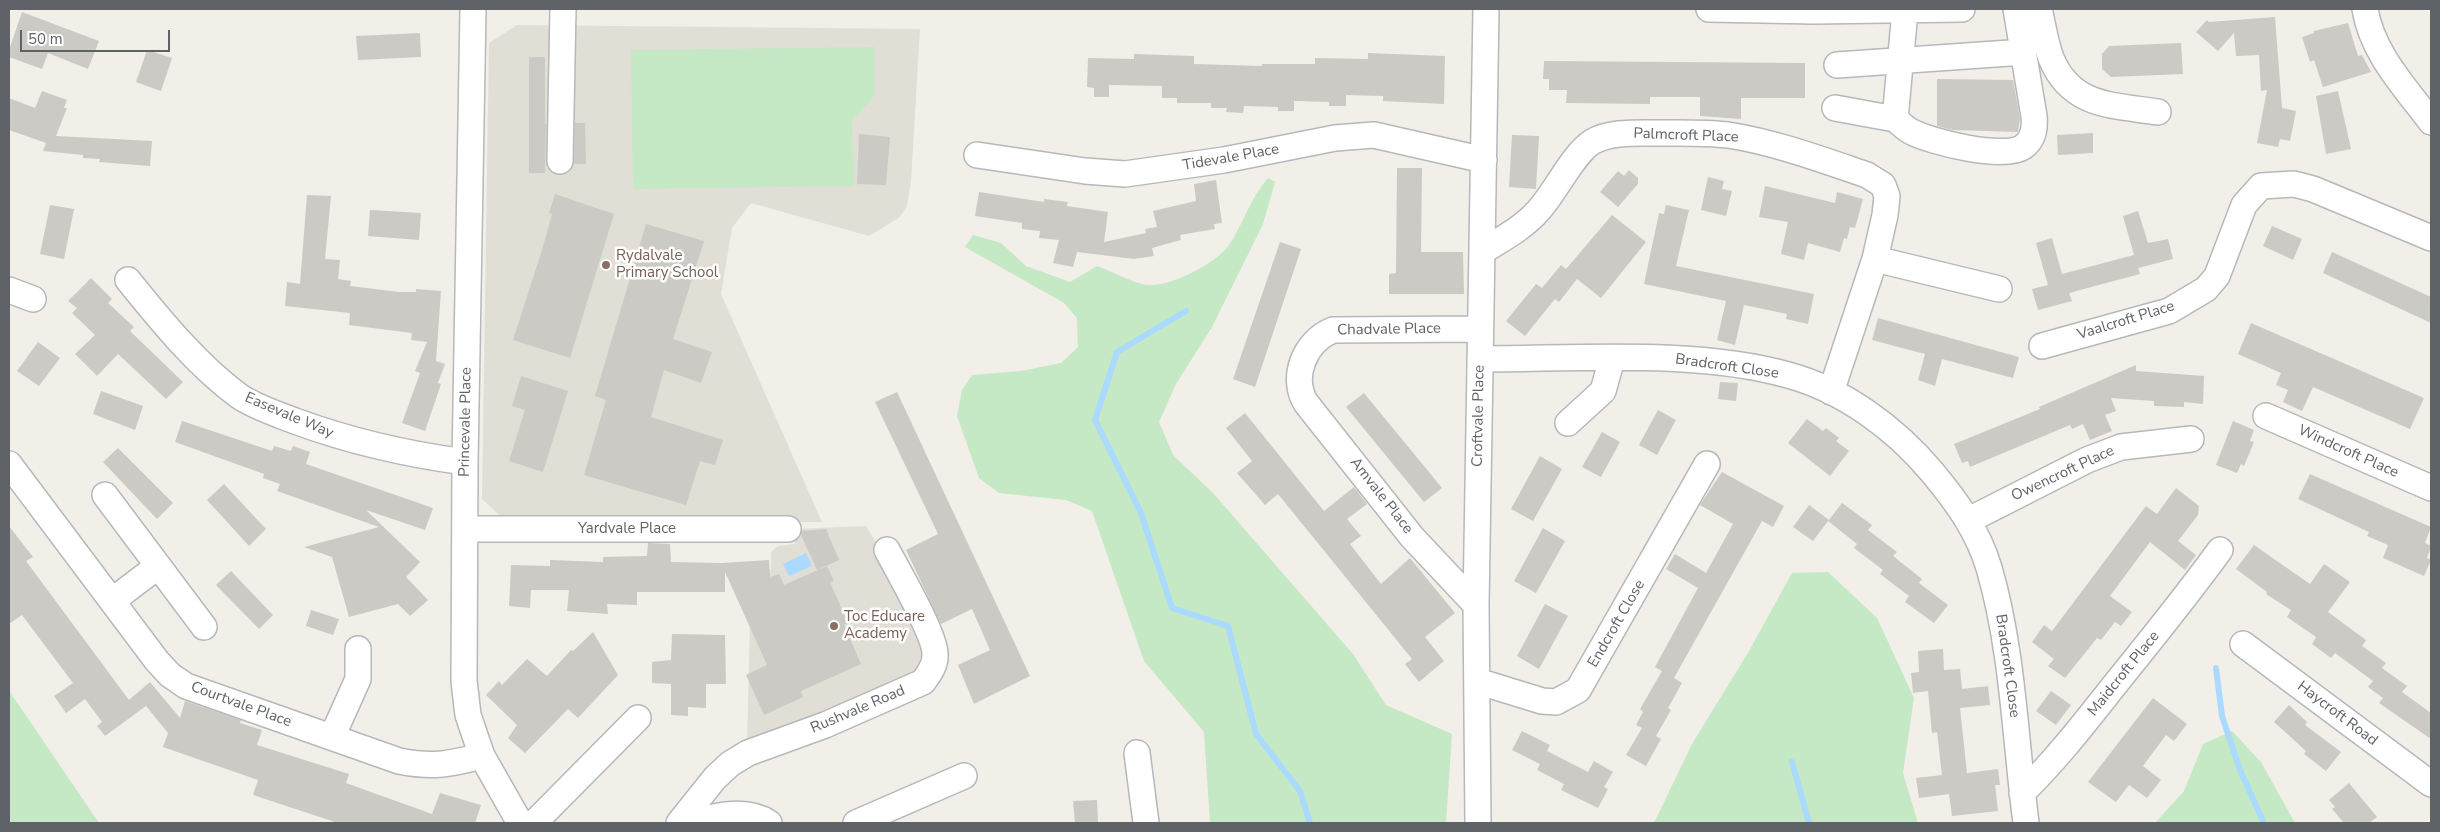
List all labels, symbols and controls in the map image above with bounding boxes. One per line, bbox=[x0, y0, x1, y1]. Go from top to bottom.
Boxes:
scale bar bbox=[22, 20, 172, 52]
text: 50 m bbox=[28, 29, 63, 49]
street label: Palmcroft Place bbox=[1633, 125, 1739, 147]
street label: Tidevale Place bbox=[1181, 141, 1281, 175]
place label: Rydalvale Primary School bbox=[616, 247, 718, 282]
marker: Rydalvale Primary School bbox=[600, 259, 612, 271]
street label: Vaalcroft Place bbox=[2075, 298, 2177, 344]
street label: Chadvale Place bbox=[1337, 320, 1441, 340]
street label: Bradcroft Close bbox=[1674, 351, 1780, 383]
street label: Croftvale Place bbox=[1469, 365, 1489, 467]
street label: Princevale Place bbox=[456, 367, 476, 477]
street label: Easevale Way bbox=[242, 389, 336, 443]
street label: Windcroft Place bbox=[2295, 422, 2401, 482]
street label: Owencroft Place bbox=[2009, 442, 2117, 506]
street label: Amvale Place bbox=[1346, 454, 1416, 538]
street label: Yardvale Place bbox=[578, 520, 676, 538]
street label: Endcroft Close bbox=[1585, 577, 1649, 671]
place label: Toc Educare Academy bbox=[844, 608, 925, 643]
street label: Bradcroft Close bbox=[1991, 613, 2023, 719]
marker: Toc Educare Academy bbox=[828, 620, 840, 632]
street label: Maidcroft Place bbox=[2084, 628, 2164, 720]
street label: Courtvale Place bbox=[188, 678, 294, 732]
street label: Haycroft Road bbox=[2293, 678, 2381, 750]
street label: Rushvale Road bbox=[808, 682, 908, 738]

